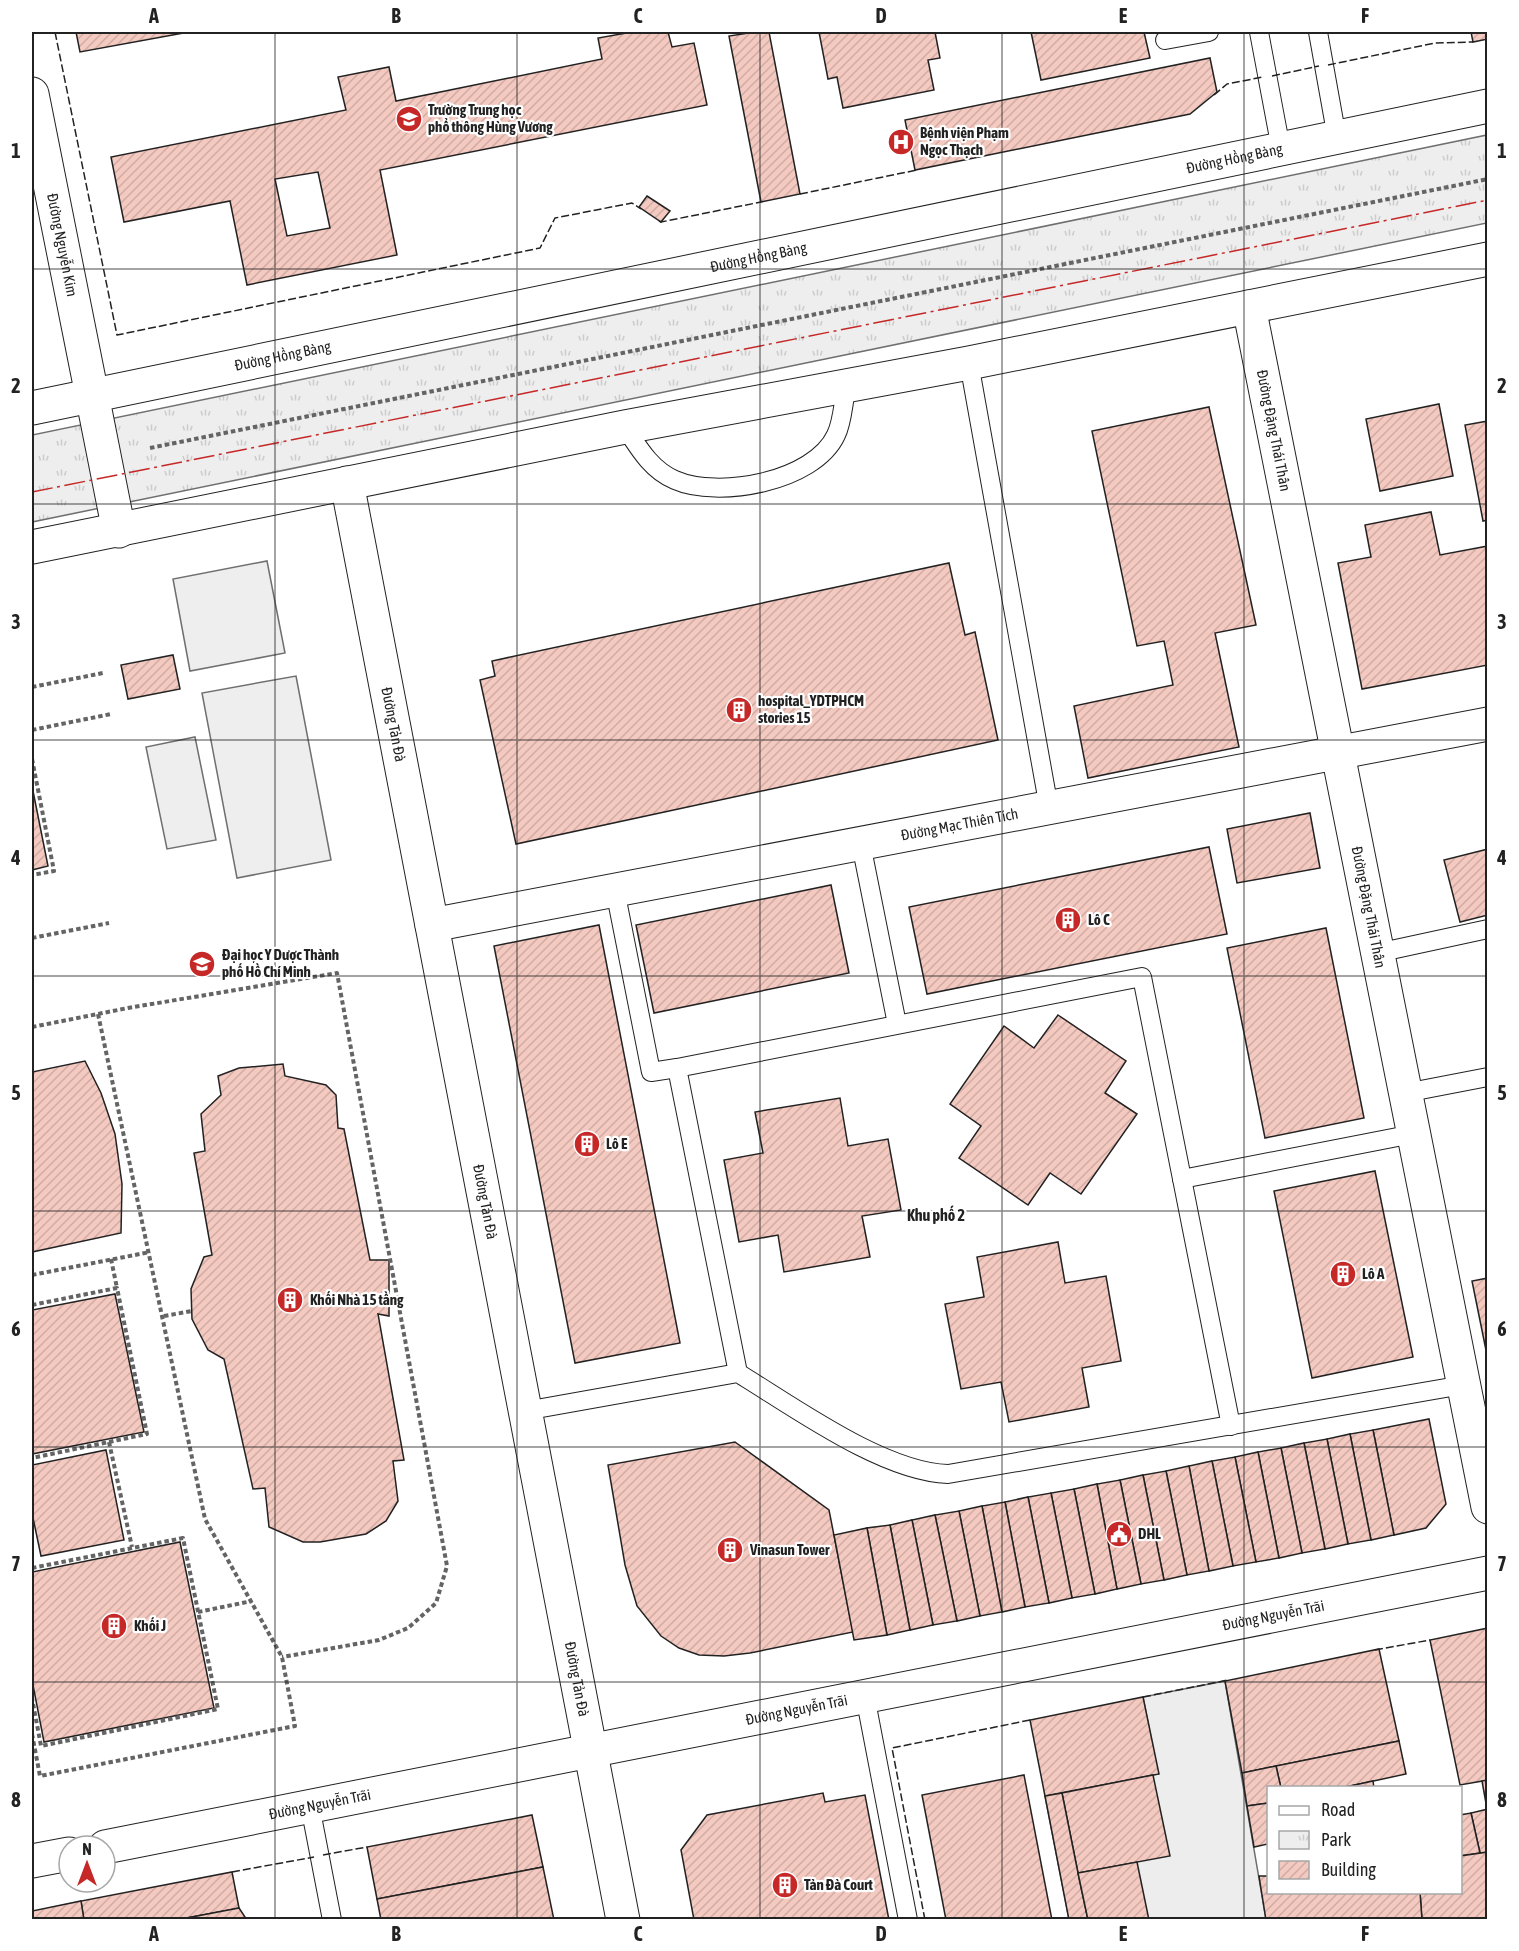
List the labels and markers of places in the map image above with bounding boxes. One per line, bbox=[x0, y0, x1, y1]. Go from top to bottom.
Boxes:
place label: Trường Trung học phổ thông Hùng Vương bbox=[428, 101, 553, 135]
school or university icon: Trường Trung học phổ thông Hùng Vương bbox=[394, 104, 424, 134]
place label: Bệnh viện Phạm Ngọc Thạch bbox=[920, 124, 1009, 158]
hospital icon: Bệnh viện Phạm Ngọc Thạch bbox=[886, 127, 916, 157]
place label: hospital_YDTPHCM stories 15 bbox=[758, 692, 864, 726]
building icon: hospital_YDTPHCM stories 15 bbox=[724, 695, 754, 725]
building icon: Lô C bbox=[1053, 905, 1083, 935]
place label: Lô C bbox=[1088, 911, 1110, 928]
place label: Đại học Y Dược Thành phố Hồ Chí Minh bbox=[222, 946, 339, 980]
school or university icon: Đại học Y Dược Thành phố Hồ Chí Minh bbox=[187, 949, 217, 979]
building icon: Lô E bbox=[572, 1129, 602, 1159]
place label: Lô E bbox=[606, 1135, 628, 1152]
building icon: Lô A bbox=[1328, 1259, 1358, 1289]
place label: Lô A bbox=[1362, 1265, 1385, 1282]
building icon: Khối Nhà 15 tầng bbox=[275, 1285, 305, 1315]
place label: Khối Nhà 15 tầng bbox=[310, 1291, 404, 1308]
public building icon: DHL bbox=[1104, 1519, 1134, 1549]
place label: DHL bbox=[1138, 1525, 1161, 1542]
building icon: Vinasun Tower bbox=[715, 1535, 745, 1565]
place label: Vinasun Tower bbox=[749, 1541, 830, 1558]
building icon: Khối J bbox=[99, 1611, 129, 1641]
place label: Khối J bbox=[134, 1617, 166, 1634]
building icon: Tản Đà Court bbox=[770, 1870, 800, 1900]
place label: Tản Đà Court bbox=[804, 1876, 874, 1893]

